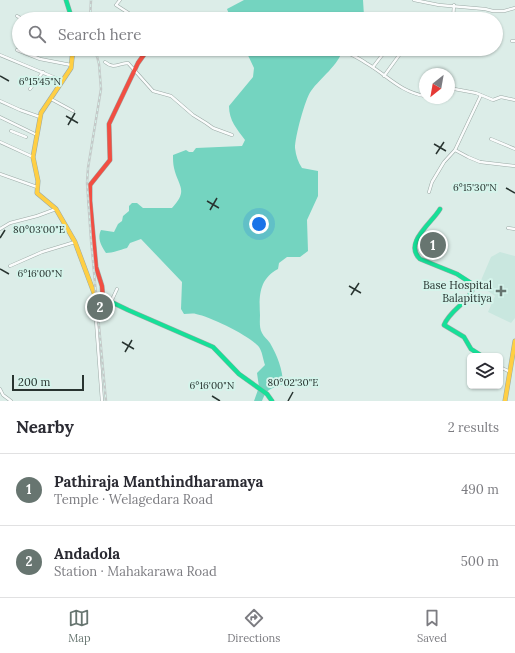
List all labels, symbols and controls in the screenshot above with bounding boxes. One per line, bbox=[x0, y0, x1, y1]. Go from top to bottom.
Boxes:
search box bbox=[12, 12, 503, 56]
icon: search bbox=[26, 23, 48, 45]
text: Search here bbox=[58, 25, 141, 44]
north arrow bbox=[419, 68, 455, 104]
text: 6°15'45"N bbox=[19, 75, 62, 88]
text: 6°15'30"N bbox=[453, 181, 497, 194]
your location bbox=[249, 214, 269, 234]
text: 80°03'00"E bbox=[13, 223, 65, 236]
pin: 1 bbox=[420, 230, 446, 260]
text: 6°16'00"N bbox=[18, 267, 63, 280]
place label: Base Hospital Balapitiya bbox=[423, 278, 492, 305]
marker: Base Hospital Balapitiya bbox=[495, 285, 507, 297]
pin: 2 bbox=[87, 292, 113, 322]
map controls bbox=[467, 353, 503, 389]
button: layers bbox=[467, 353, 503, 389]
scale bar bbox=[12, 373, 84, 392]
text: 200 m bbox=[18, 375, 50, 389]
text: 80°02'30"E bbox=[268, 376, 318, 389]
text: 6°16'00"N bbox=[190, 379, 235, 392]
text: Nearby bbox=[16, 416, 74, 438]
text: 2 results bbox=[448, 419, 499, 436]
text: Pathiraja Manthindharamaya bbox=[54, 472, 263, 491]
text: 1 bbox=[26, 481, 32, 498]
text: 490 m bbox=[461, 481, 499, 498]
text: Temple · Welagedara Road bbox=[54, 491, 213, 508]
text: Andadola bbox=[54, 544, 120, 563]
text: 2 bbox=[26, 553, 32, 570]
text: 500 m bbox=[461, 553, 499, 570]
text: Station · Mahakarawa Road bbox=[54, 563, 217, 580]
tab: Map bbox=[68, 607, 91, 645]
tab: Directions bbox=[227, 607, 280, 645]
tab: Saved bbox=[417, 607, 447, 645]

